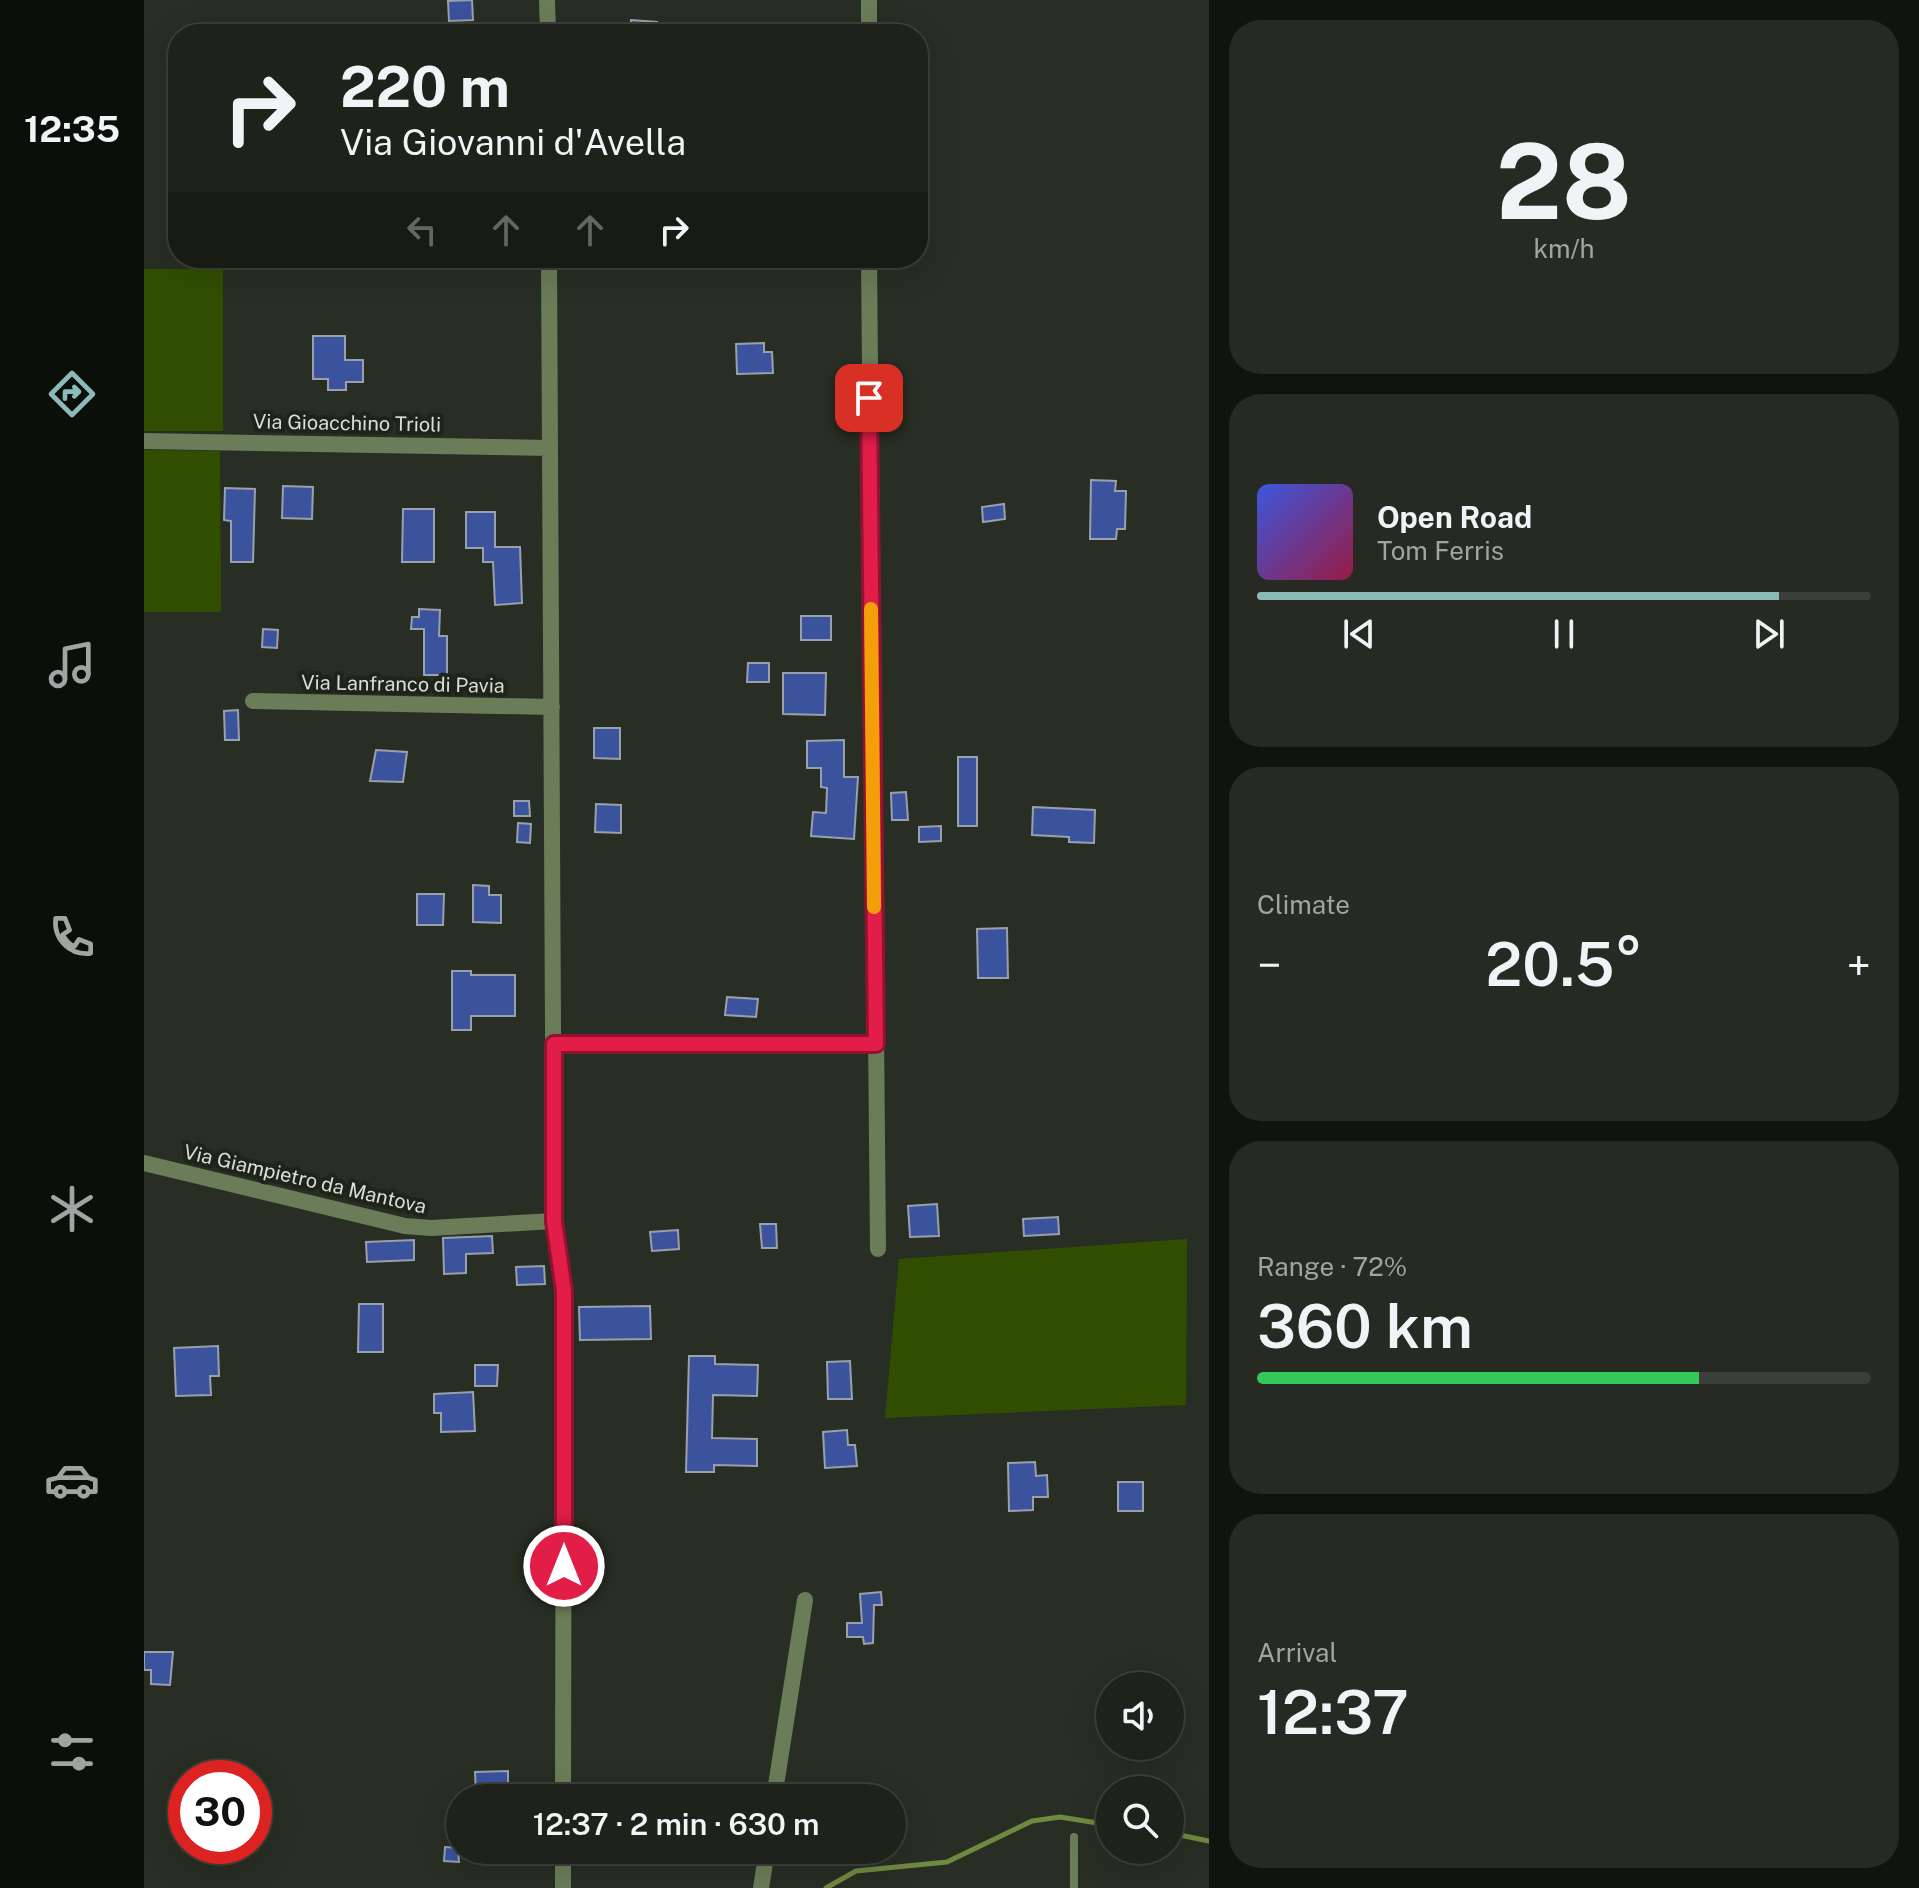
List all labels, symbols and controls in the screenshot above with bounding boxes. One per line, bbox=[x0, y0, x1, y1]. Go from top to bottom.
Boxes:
text: 220 m bbox=[340, 54, 510, 120]
icon: right bbox=[208, 56, 312, 160]
text: 12:35 bbox=[24, 108, 120, 150]
text: 28 bbox=[1496, 120, 1632, 242]
text: Via Giovanni d'Avella bbox=[340, 121, 686, 163]
icon: left bbox=[400, 208, 444, 252]
icon: ahead bbox=[484, 208, 528, 252]
icon: ahead bbox=[568, 208, 612, 252]
icon: right bbox=[652, 208, 696, 252]
text: km/h bbox=[1533, 233, 1595, 264]
pin bbox=[835, 364, 903, 432]
icon: directions bbox=[44, 366, 100, 422]
icon: arrive bbox=[847, 376, 891, 420]
street label: Via Gioacchino Trioli bbox=[253, 409, 441, 437]
text: Open Road bbox=[1377, 499, 1532, 535]
text: Tom Ferris bbox=[1377, 535, 1504, 566]
icon: previous bbox=[1337, 612, 1381, 656]
icon: pause bbox=[1542, 612, 1586, 656]
icon: next bbox=[1747, 612, 1791, 656]
icon: music bbox=[44, 637, 100, 693]
street label: Via Lanfranco di Pavia bbox=[301, 670, 505, 698]
text: Climate bbox=[1257, 889, 1350, 920]
icon: phone bbox=[44, 909, 100, 965]
text: 20.5° bbox=[1485, 929, 1643, 1000]
text: − bbox=[1257, 939, 1281, 991]
text: + bbox=[1847, 939, 1871, 991]
street label: Via Giampietro da Mantova bbox=[181, 1139, 429, 1219]
icon: climate bbox=[44, 1181, 100, 1237]
text: Range · 72% bbox=[1257, 1251, 1407, 1282]
text: 360 km bbox=[1257, 1291, 1473, 1362]
icon: car bbox=[44, 1452, 100, 1508]
position arrow bbox=[522, 1524, 606, 1608]
text: Arrival bbox=[1257, 1637, 1337, 1668]
map controls bbox=[1096, 1672, 1184, 1864]
button: sound bbox=[1096, 1672, 1184, 1760]
text: 12:37 bbox=[1257, 1677, 1409, 1748]
icon: filters bbox=[44, 1724, 100, 1780]
speed limit sign: 30 bbox=[168, 1760, 272, 1864]
button: search bbox=[1096, 1776, 1184, 1864]
text: 12:37 · 2 min · 630 m bbox=[533, 1806, 819, 1842]

